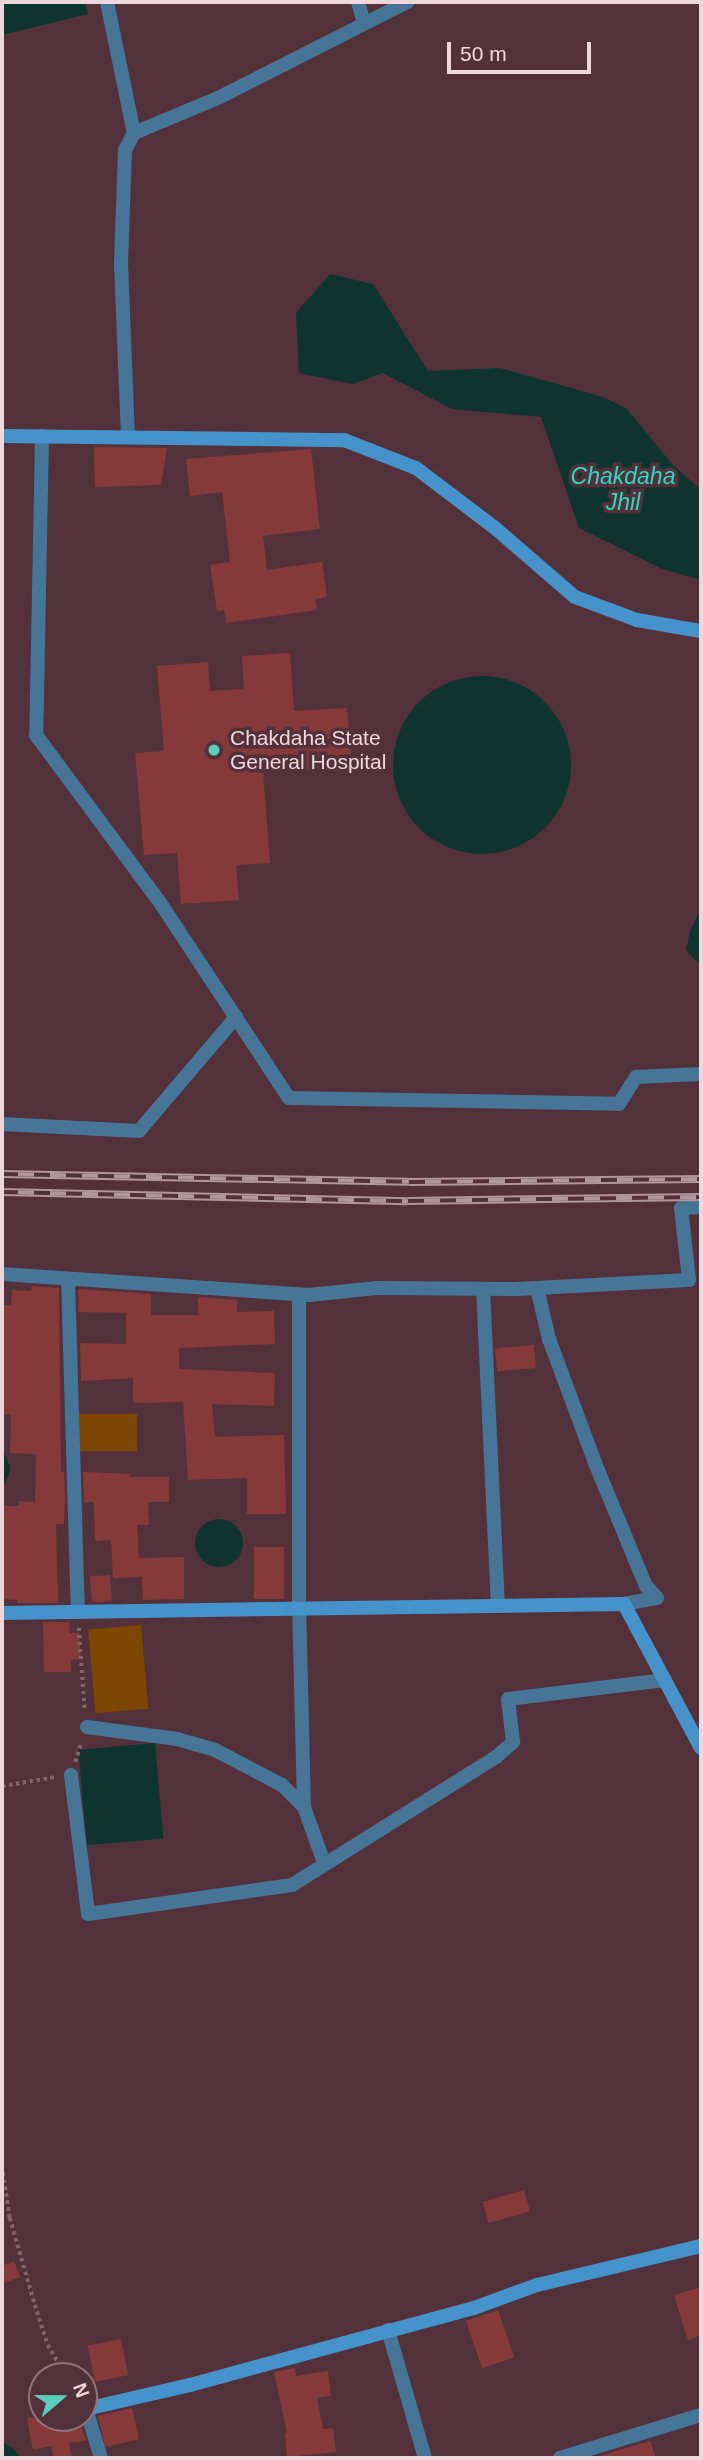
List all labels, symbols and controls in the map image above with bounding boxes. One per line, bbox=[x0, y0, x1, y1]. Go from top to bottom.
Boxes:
scale bar bbox=[451, 28, 594, 72]
text: 50 m bbox=[460, 42, 507, 65]
water label: Chakdaha Jhil bbox=[571, 462, 675, 516]
place label: Chakdaha State General Hospital bbox=[230, 725, 386, 775]
marker: Chakdaha State General Hospital bbox=[204, 740, 224, 760]
north arrow bbox=[28, 2362, 98, 2432]
text: N bbox=[69, 2380, 94, 2400]

